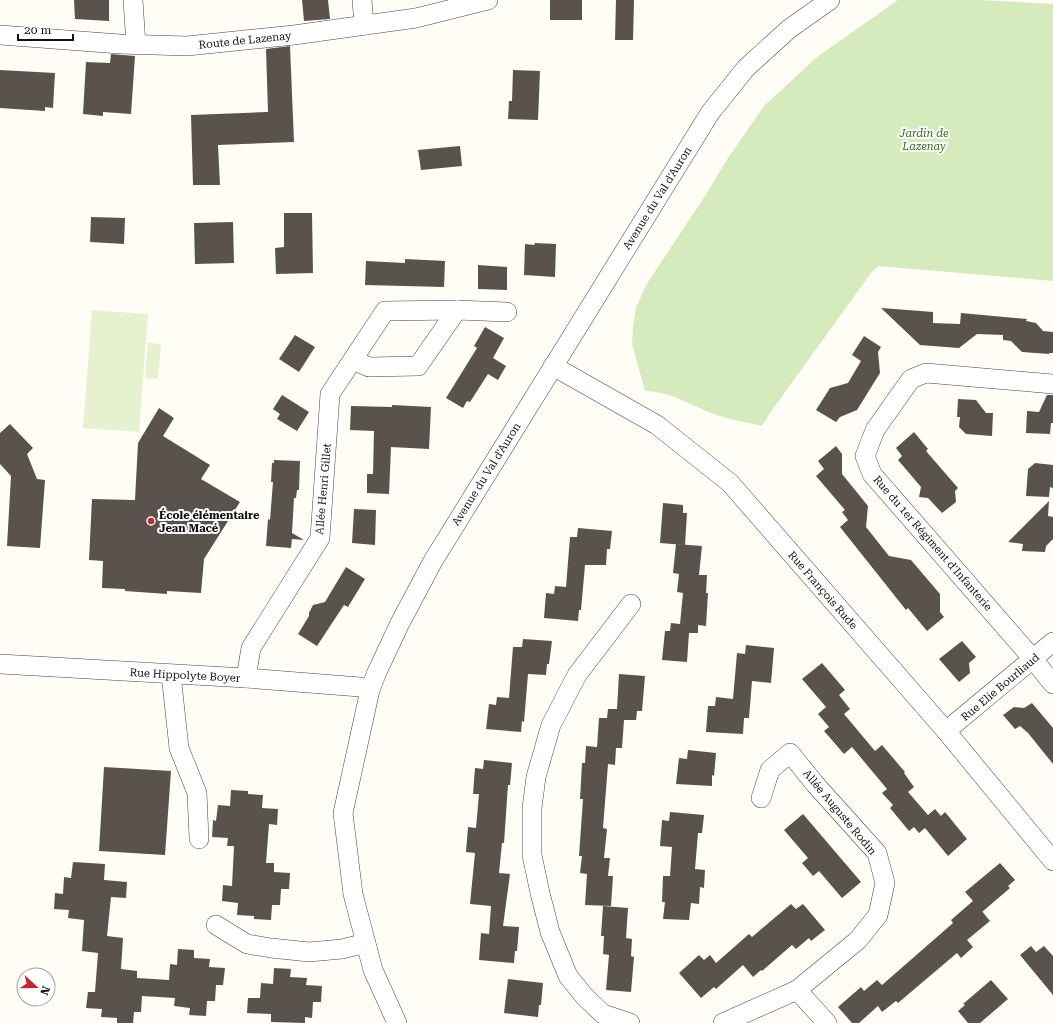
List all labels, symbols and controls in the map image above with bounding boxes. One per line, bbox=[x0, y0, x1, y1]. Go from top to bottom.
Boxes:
scale bar bbox=[18, 16, 73, 42]
text: 20 m bbox=[24, 23, 51, 37]
street label: Route de Lazenay bbox=[198, 29, 293, 52]
park label: Jardin de Lazenay bbox=[898, 127, 949, 153]
street label: Avenue du Val d'Auron bbox=[620, 144, 694, 252]
street label: Avenue du Val d'Auron bbox=[449, 420, 523, 528]
street label: Allée Henri Gillet bbox=[313, 443, 334, 535]
street label: Rue du 1er Régiment d'Infanterie bbox=[870, 473, 995, 613]
place label: École élémentaire Jean Macé bbox=[159, 508, 260, 535]
marker: École élémentaire Jean Macé bbox=[146, 516, 156, 526]
street label: Rue François Rude bbox=[785, 549, 860, 632]
street label: Rue Elie Bourliaud bbox=[959, 651, 1042, 724]
street label: Rue Hippolyte Boyer bbox=[129, 666, 241, 685]
street label: Allée Auguste Rodin bbox=[800, 767, 879, 858]
north arrow bbox=[16, 967, 56, 1007]
text: N bbox=[37, 984, 52, 997]

